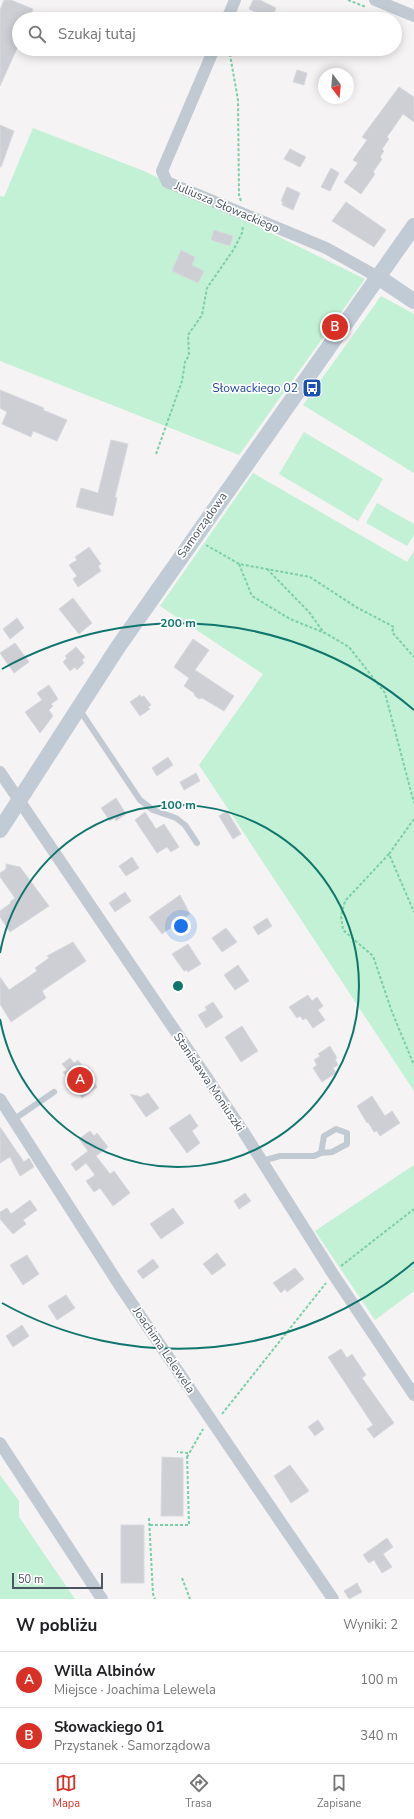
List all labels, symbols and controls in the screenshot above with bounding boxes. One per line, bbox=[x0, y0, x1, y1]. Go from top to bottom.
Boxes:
search box bbox=[12, 12, 402, 56]
icon: search bbox=[26, 23, 48, 45]
text: Szukaj tutaj bbox=[58, 24, 136, 44]
north arrow bbox=[318, 68, 354, 104]
street label: Juliusza Słowackiego bbox=[171, 177, 282, 236]
pin: B bbox=[322, 312, 348, 342]
bus stop icon: Słowackiego 02 bbox=[301, 377, 323, 399]
place label: Słowackiego 02 bbox=[212, 380, 298, 396]
street label: Samorządowa bbox=[173, 489, 231, 561]
text: 200 m bbox=[160, 615, 196, 631]
text: 100 m bbox=[160, 797, 196, 813]
your location bbox=[171, 916, 191, 936]
centre of rings bbox=[171, 979, 185, 993]
street label: Stanisława Moniuszki bbox=[170, 1029, 248, 1135]
pin: A bbox=[67, 1065, 93, 1095]
street label: Joachima Lelewela bbox=[129, 1303, 199, 1396]
scale bar bbox=[12, 1571, 103, 1590]
text: 50 m bbox=[18, 1572, 43, 1587]
text: W pobliżu bbox=[16, 1614, 97, 1637]
text: Wyniki: 2 bbox=[343, 1616, 398, 1634]
text: Willa Albinów bbox=[54, 1661, 155, 1681]
text: A bbox=[24, 1671, 34, 1689]
text: 100 m bbox=[360, 1671, 398, 1689]
text: Miejsce · Joachima Lelewela bbox=[54, 1681, 216, 1699]
text: Słowackiego 01 bbox=[54, 1717, 164, 1737]
text: B bbox=[25, 1727, 33, 1745]
text: 340 m bbox=[360, 1727, 398, 1745]
text: Przystanek · Samorządowa bbox=[54, 1737, 211, 1755]
tab: Mapa bbox=[53, 1772, 80, 1811]
tab: Trasa bbox=[185, 1772, 212, 1811]
tab: Zapisane bbox=[317, 1772, 361, 1811]

